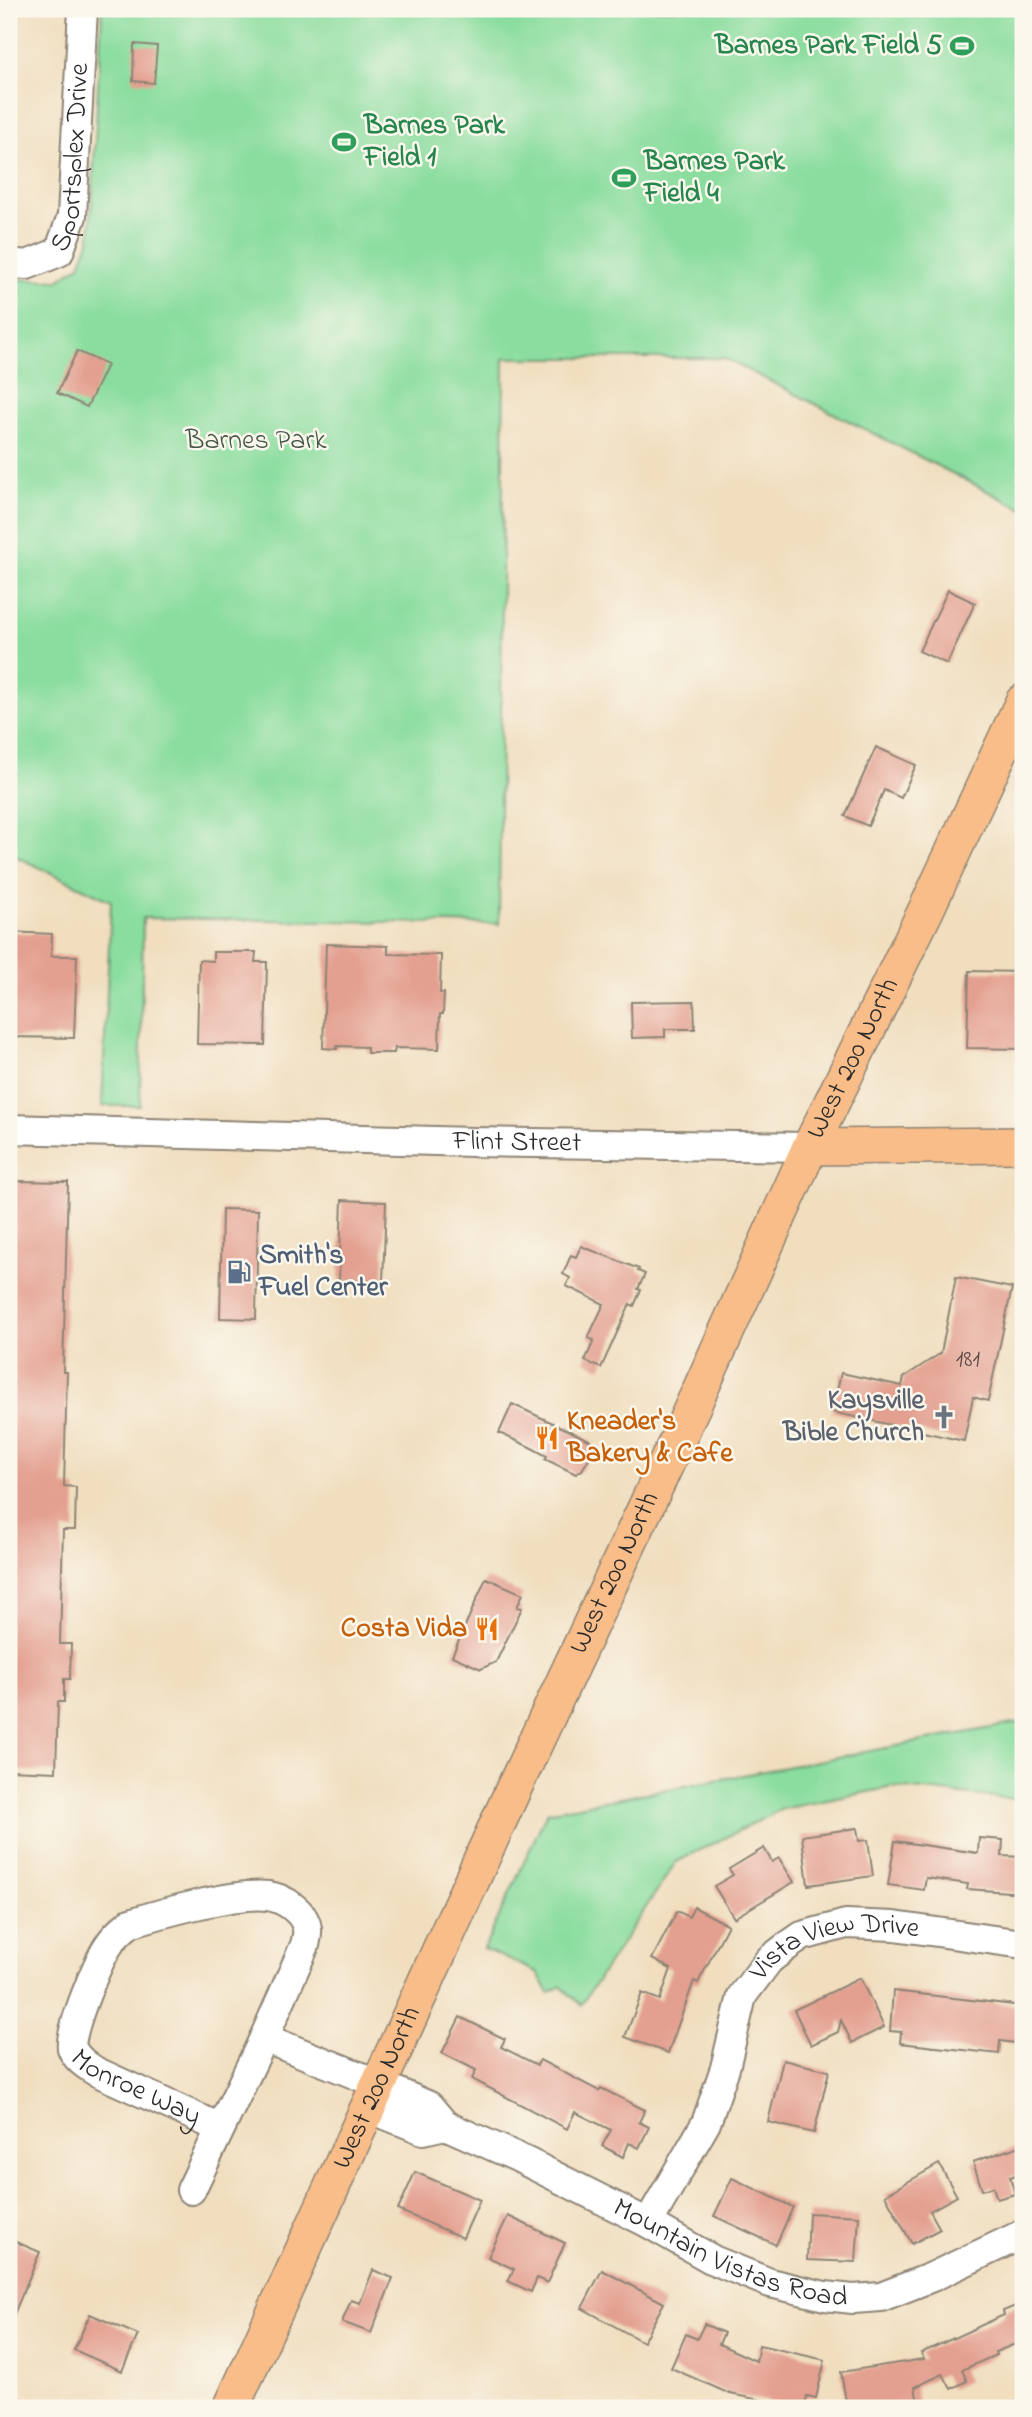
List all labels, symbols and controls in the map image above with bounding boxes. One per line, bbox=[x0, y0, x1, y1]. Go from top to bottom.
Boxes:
place label: Barnes Park Field 5 bbox=[713, 26, 942, 67]
sports icon: Barnes Park Field 5 bbox=[948, 32, 976, 60]
street label: Sportsplex Drive bbox=[40, 62, 101, 258]
place label: Barnes Park Field 1 bbox=[362, 106, 506, 179]
sports icon: Barnes Park Field 1 bbox=[330, 128, 358, 156]
place label: Barnes Park Field 4 bbox=[642, 142, 786, 215]
sports icon: Barnes Park Field 4 bbox=[610, 164, 638, 192]
park label: Barnes Park bbox=[185, 421, 327, 462]
street label: West 200 North bbox=[796, 971, 910, 1146]
street label: Flint Street bbox=[451, 1121, 581, 1164]
place label: Smith's Fuel Center bbox=[257, 1236, 389, 1309]
fuel station icon: Smith's Fuel Center bbox=[225, 1258, 253, 1286]
house number: 181 bbox=[956, 1343, 980, 1378]
place label: Kaysville Bible Church bbox=[781, 1381, 925, 1454]
place label: Kneader's Bakery & Cafe bbox=[565, 1402, 734, 1475]
church icon: Kaysville Bible Church bbox=[930, 1403, 958, 1431]
restaurant icon: Kneader's Bakery & Cafe bbox=[533, 1424, 561, 1452]
street label: West 200 North bbox=[559, 1485, 671, 1661]
place label: Costa Vida bbox=[341, 1609, 467, 1650]
restaurant icon: Costa Vida bbox=[473, 1615, 501, 1643]
street label: Vista View Drive bbox=[739, 1902, 923, 1990]
street label: West 200 North bbox=[322, 2000, 432, 2176]
street label: Monroe Way bbox=[60, 2040, 207, 2137]
street label: Mountain Vistas Road bbox=[606, 2188, 850, 2319]

